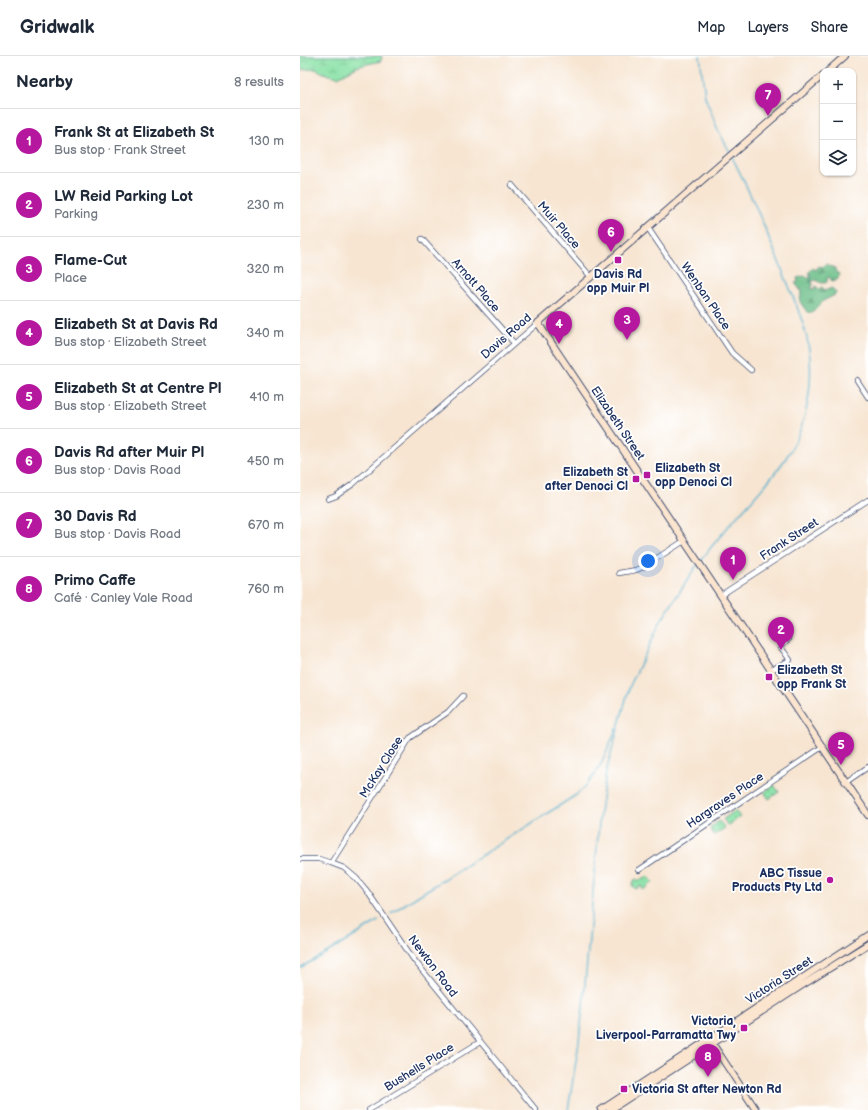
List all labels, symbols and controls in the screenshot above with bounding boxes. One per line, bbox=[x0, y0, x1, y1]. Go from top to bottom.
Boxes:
text: Gridwalk bbox=[20, 16, 95, 39]
text: Map bbox=[697, 19, 725, 36]
text: Layers bbox=[747, 19, 789, 36]
text: Share bbox=[811, 19, 848, 36]
map controls bbox=[820, 68, 856, 176]
button: + bbox=[820, 68, 856, 104]
text: Nearby bbox=[16, 72, 73, 92]
text: 8 results bbox=[234, 74, 284, 90]
pin: 7 bbox=[755, 83, 781, 116]
button: − bbox=[820, 104, 856, 140]
text: Frank St at Elizabeth St bbox=[54, 123, 214, 142]
text: 1 bbox=[26, 133, 32, 149]
text: 130 m bbox=[249, 133, 284, 149]
button: layers bbox=[820, 140, 856, 176]
text: Bus stop · Frank Street bbox=[54, 142, 186, 158]
text: LW Reid Parking Lot bbox=[54, 187, 193, 206]
text: 2 bbox=[25, 197, 33, 213]
text: 230 m bbox=[247, 197, 284, 213]
street label: Muir Place bbox=[534, 199, 583, 252]
text: Parking bbox=[54, 206, 98, 222]
pin: 6 bbox=[598, 219, 624, 252]
text: Flame-Cut bbox=[54, 251, 127, 270]
street label: Arnott Place bbox=[448, 255, 503, 315]
marker: Davis Rd opp Muir Pl bbox=[613, 255, 623, 265]
street label: Wenban Place bbox=[677, 260, 734, 333]
text: 3 bbox=[25, 261, 33, 277]
text: 320 m bbox=[246, 261, 284, 277]
place label: Davis Rd opp Muir Pl bbox=[587, 267, 649, 296]
text: Place bbox=[54, 270, 87, 286]
pin: 3 bbox=[614, 307, 640, 340]
street label: Davis Road bbox=[478, 310, 535, 362]
pin: 4 bbox=[546, 311, 572, 344]
text: Elizabeth St at Davis Rd bbox=[54, 315, 218, 334]
text: 4 bbox=[25, 325, 33, 341]
text: 340 m bbox=[246, 325, 284, 341]
text: Bus stop · Elizabeth Street bbox=[54, 334, 207, 350]
text: Elizabeth St at Centre Pl bbox=[54, 379, 221, 398]
street label: Elizabeth Street bbox=[587, 383, 648, 463]
text: 5 bbox=[25, 389, 33, 405]
text: 410 m bbox=[249, 389, 284, 405]
text: Bus stop · Elizabeth Street bbox=[54, 398, 207, 414]
text: Davis Rd after Muir Pl bbox=[54, 443, 204, 462]
text: 6 bbox=[25, 453, 33, 469]
text: 450 m bbox=[247, 453, 284, 469]
place label: Elizabeth St opp Denoci Cl bbox=[655, 461, 732, 490]
text: Bus stop · Davis Road bbox=[54, 462, 181, 478]
place label: Elizabeth St after Denoci Cl bbox=[545, 465, 628, 494]
marker: Elizabeth St opp Denoci Cl bbox=[642, 470, 652, 480]
marker: Elizabeth St after Denoci Cl bbox=[631, 474, 641, 484]
text: 30 Davis Rd bbox=[54, 507, 136, 526]
street label: Frank Street bbox=[757, 515, 822, 564]
text: 7 bbox=[25, 517, 33, 533]
text: 670 m bbox=[248, 517, 284, 533]
text: Bus stop · Davis Road bbox=[54, 526, 181, 542]
pin: 1 bbox=[720, 547, 746, 580]
your location bbox=[638, 551, 658, 571]
text: Primo Caffe bbox=[54, 571, 136, 590]
text: 8 bbox=[25, 581, 33, 597]
text: 760 m bbox=[248, 581, 284, 597]
text: Café · Canley Vale Road bbox=[54, 590, 193, 606]
pin: 2 bbox=[768, 617, 794, 650]
place label: Elizabeth St opp Frank St bbox=[777, 663, 846, 692]
marker: Elizabeth St opp Frank St bbox=[764, 672, 774, 682]
pin: 5 bbox=[828, 732, 854, 765]
street label: McKay Close bbox=[357, 734, 406, 801]
street label: Hargraves Place bbox=[684, 769, 767, 832]
place label: ABC Tissue Products Pty Ltd bbox=[732, 866, 822, 895]
marker: ABC Tissue Products Pty Ltd bbox=[825, 875, 835, 885]
street label: Newton Road bbox=[405, 932, 461, 1000]
street label: Victoria Street bbox=[743, 953, 816, 1008]
place label: Victoria, Liverpool-Parramatta Twy bbox=[596, 1014, 736, 1043]
marker: Victoria, Liverpool-Parramatta Twy bbox=[739, 1023, 749, 1033]
street label: Bushells Place bbox=[382, 1040, 457, 1095]
pin: 8 bbox=[695, 1044, 721, 1077]
place label: Victoria St after Newton Rd bbox=[632, 1082, 782, 1097]
marker: Victoria St after Newton Rd bbox=[619, 1084, 629, 1094]

